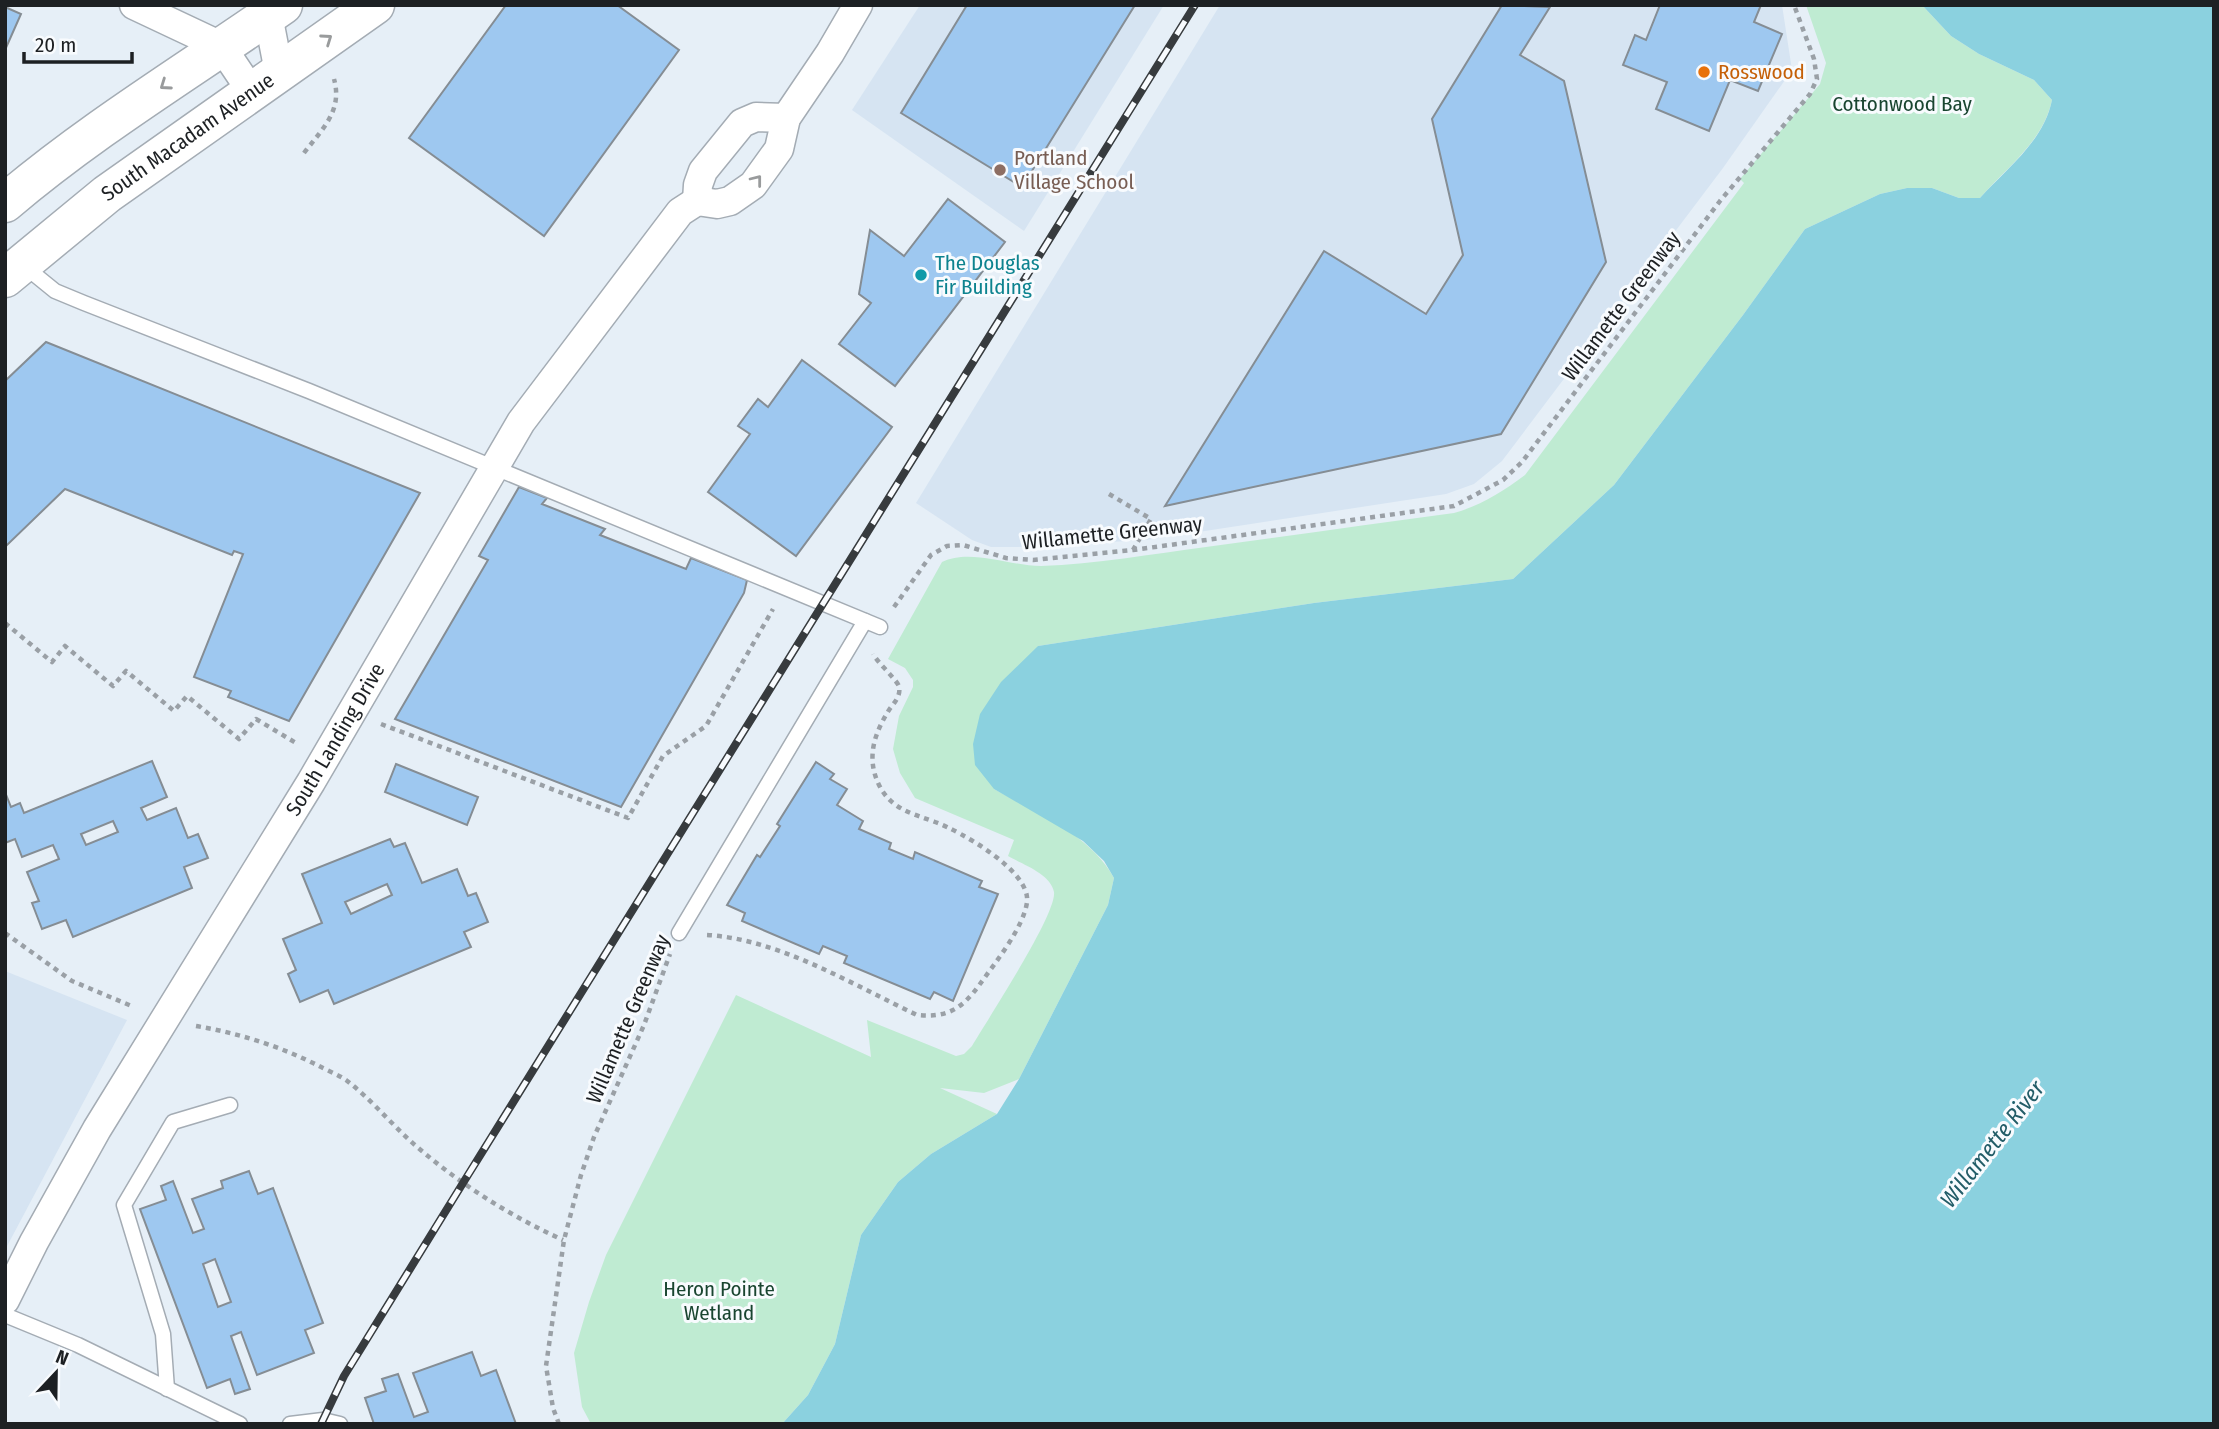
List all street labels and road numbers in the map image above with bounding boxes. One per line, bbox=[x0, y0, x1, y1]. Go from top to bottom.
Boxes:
street label: South Macadam Avenue bbox=[96, 67, 279, 207]
street label: Willamette Greenway bbox=[1556, 225, 1686, 386]
street label: Willamette Greenway bbox=[1021, 511, 1204, 555]
street label: South Landing Drive bbox=[280, 658, 391, 821]
street label: Willamette Greenway bbox=[581, 930, 676, 1107]

